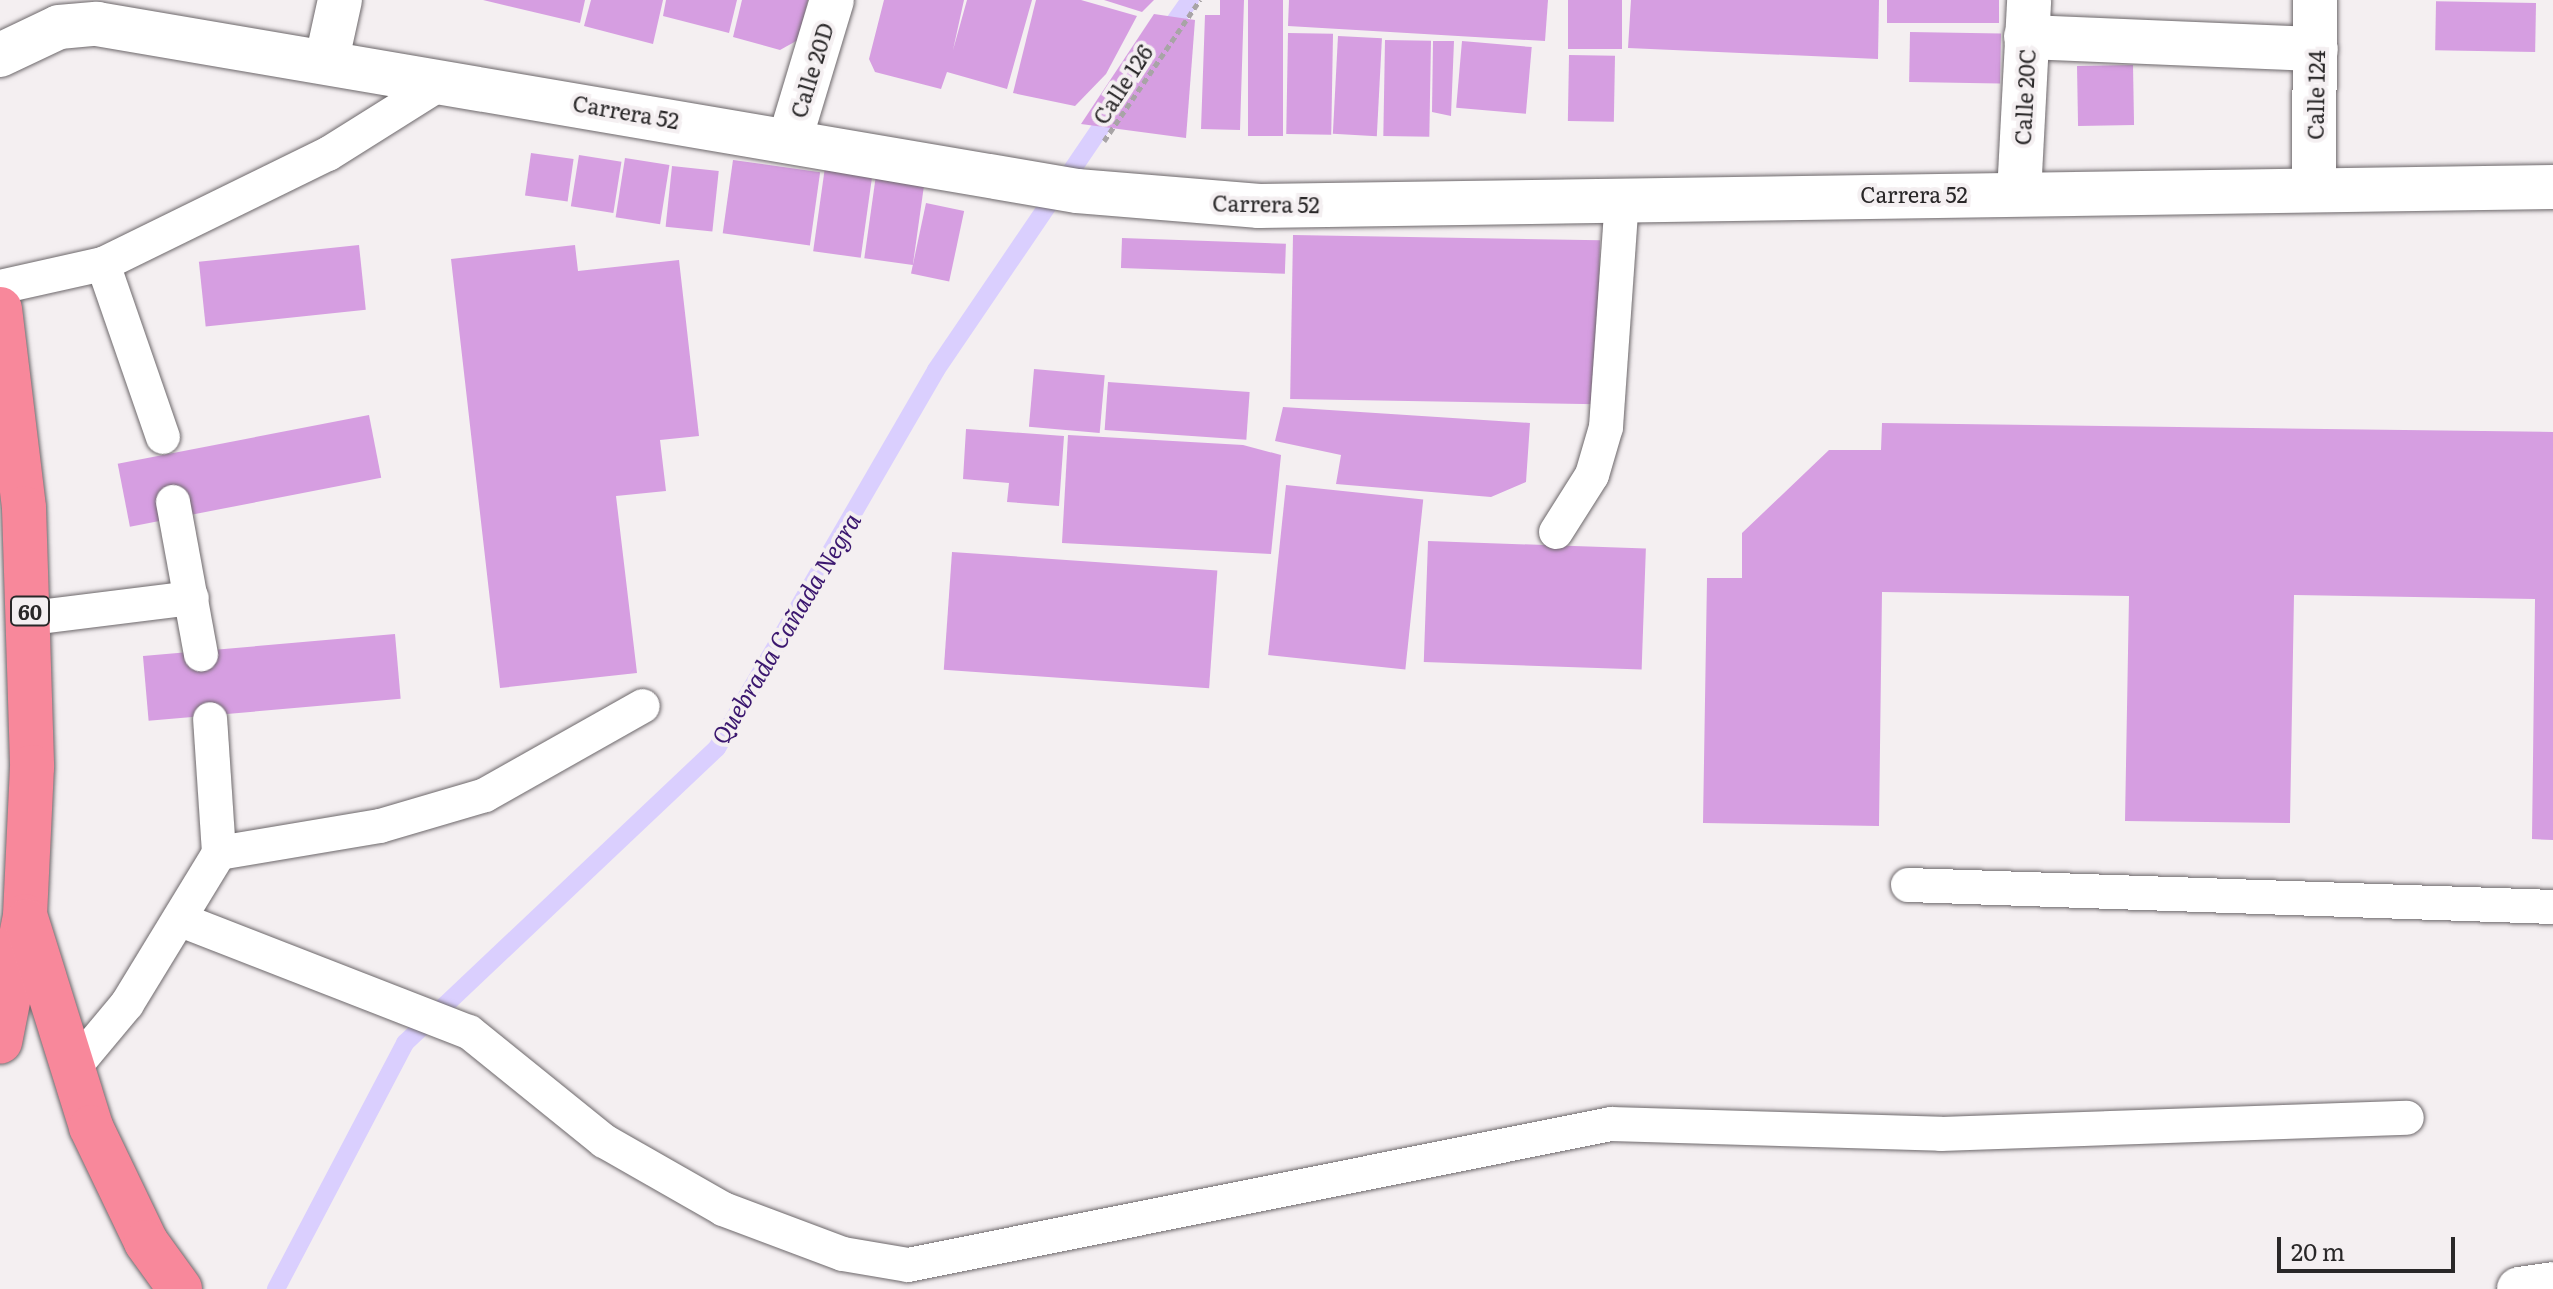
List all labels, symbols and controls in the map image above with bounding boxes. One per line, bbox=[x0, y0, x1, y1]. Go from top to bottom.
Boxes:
street label: Calle 20D bbox=[784, 19, 838, 121]
street label: Calle 126 bbox=[1087, 39, 1157, 129]
street label: Calle 20C bbox=[2008, 48, 2040, 146]
street label: Calle 124 bbox=[2301, 50, 2329, 140]
street label: Carrera 52 bbox=[571, 89, 681, 133]
street label: Carrera 52 bbox=[1860, 181, 1968, 207]
street label: Carrera 52 bbox=[1212, 189, 1320, 217]
water label: Quebrada Cañada Negra bbox=[704, 507, 866, 749]
road number: 60 bbox=[10, 595, 50, 627]
scale bar bbox=[2281, 1221, 2459, 1271]
text: 20 m bbox=[2291, 1233, 2345, 1268]

